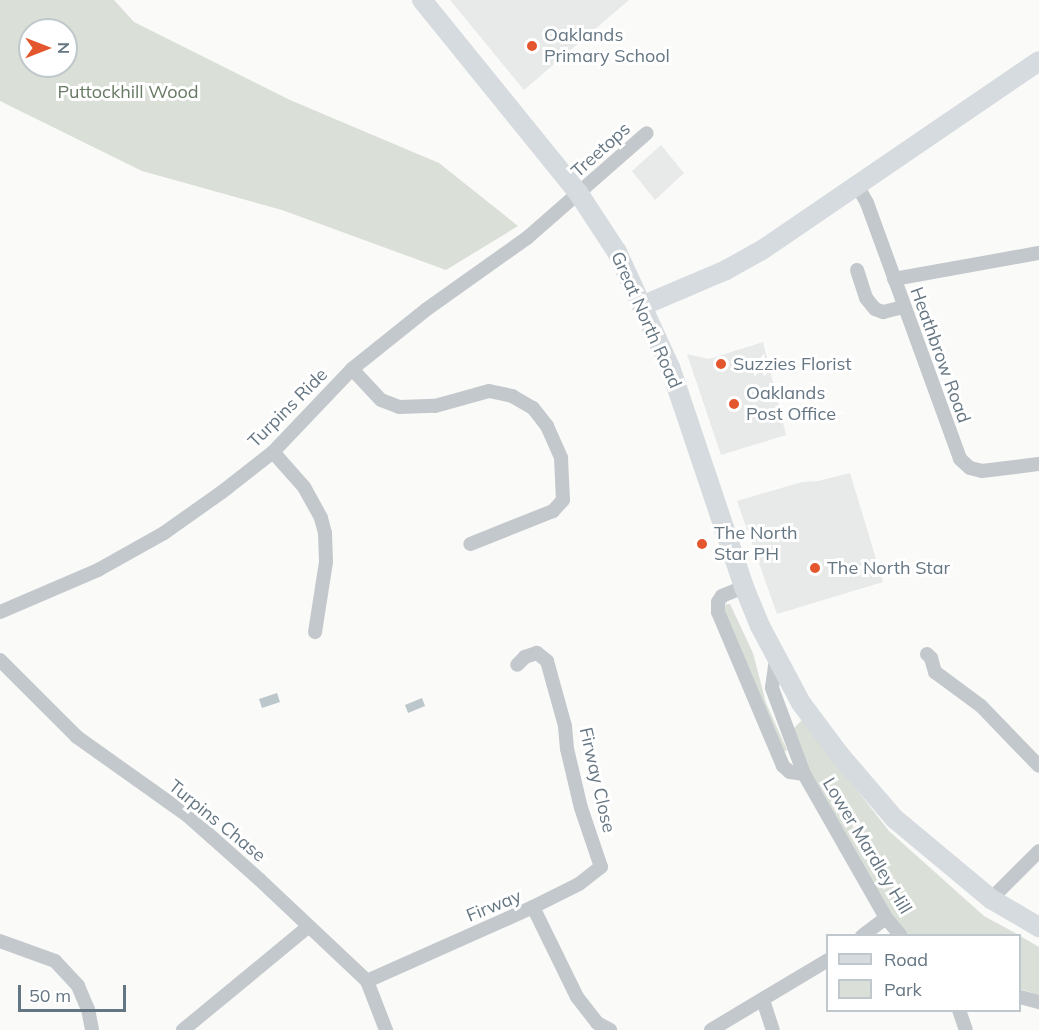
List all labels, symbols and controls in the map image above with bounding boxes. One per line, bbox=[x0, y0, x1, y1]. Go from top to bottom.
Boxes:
north arrow bbox=[18, 18, 78, 78]
place label: Oaklands Primary School bbox=[544, 25, 670, 68]
marker: Oaklands Primary School bbox=[525, 39, 539, 53]
text: N bbox=[54, 42, 74, 54]
park label: Puttockhill Wood bbox=[57, 81, 199, 103]
street label: Treetops bbox=[567, 118, 635, 182]
street label: Great North Road bbox=[606, 248, 686, 392]
street label: Heathbrow Road bbox=[905, 284, 975, 426]
place label: Suzzies Florist bbox=[733, 353, 852, 375]
marker: Suzzies Florist bbox=[714, 357, 728, 371]
street label: Turpins Ride bbox=[244, 364, 332, 452]
place label: Oaklands Post Office bbox=[746, 383, 836, 426]
marker: Oaklands Post Office bbox=[727, 397, 741, 411]
place label: The North Star PH bbox=[714, 523, 797, 566]
marker: The North Star PH bbox=[695, 537, 709, 551]
place label: The North Star bbox=[827, 557, 950, 579]
marker: The North Star bbox=[808, 561, 822, 575]
street label: Firway Close bbox=[574, 725, 620, 835]
street label: Lower Mardley Hill bbox=[818, 774, 916, 918]
street label: Turpins Chase bbox=[164, 775, 270, 867]
street label: Firway bbox=[463, 885, 525, 927]
legend bbox=[826, 934, 1021, 1012]
text: Road bbox=[884, 948, 928, 971]
scale bar bbox=[21, 973, 129, 1011]
text: Park bbox=[884, 978, 922, 1001]
text: 50 m bbox=[29, 984, 71, 1007]

